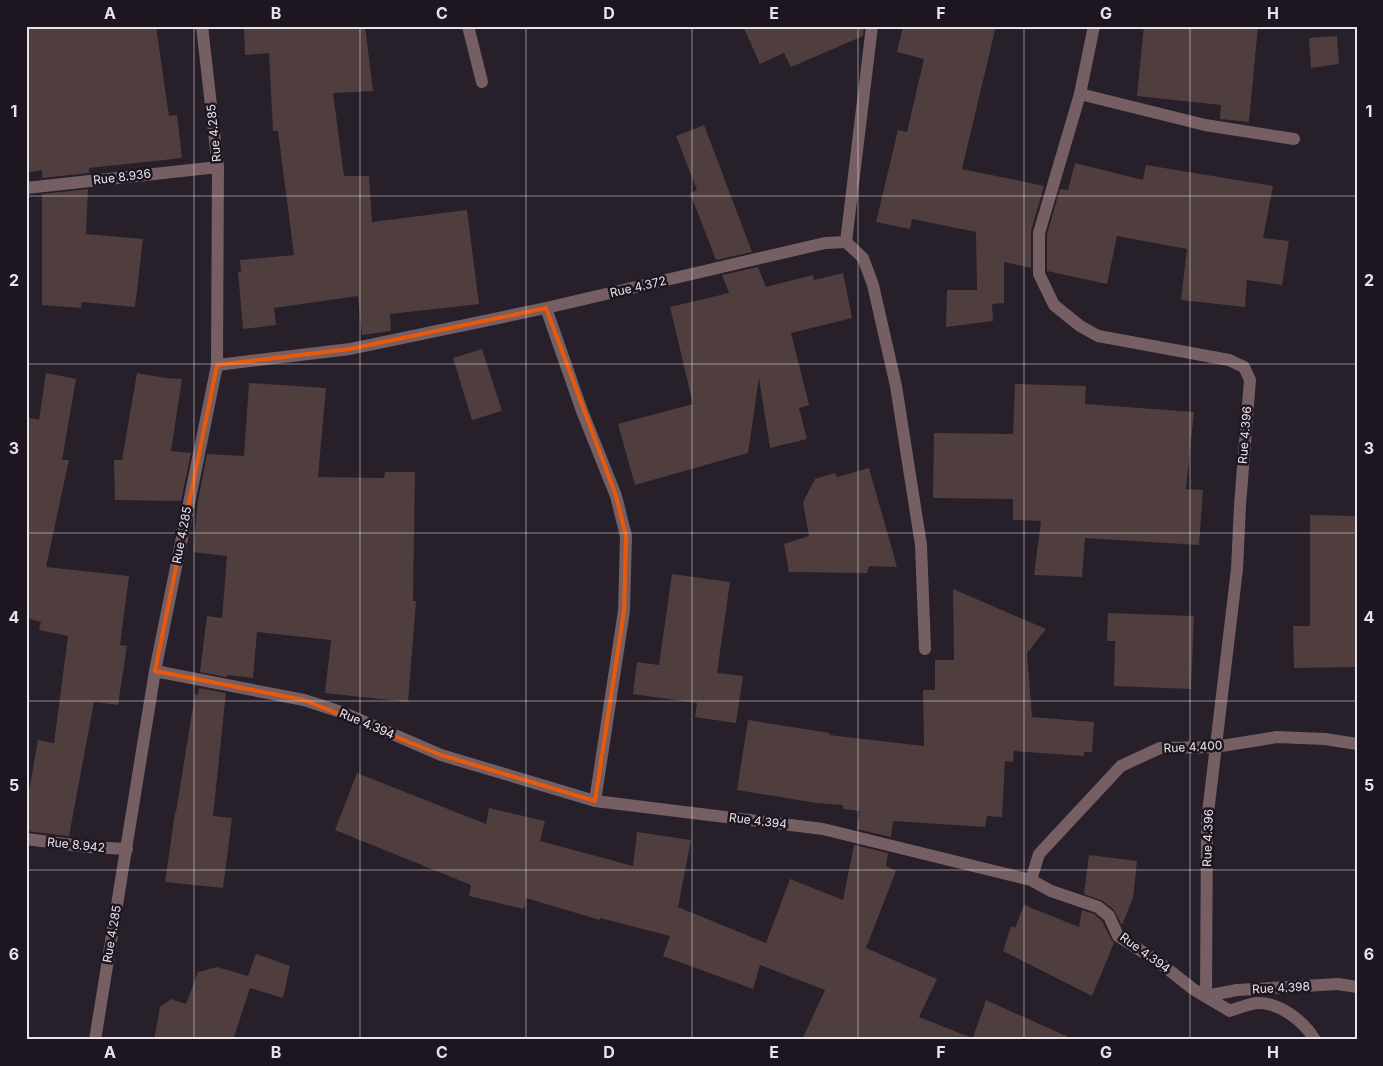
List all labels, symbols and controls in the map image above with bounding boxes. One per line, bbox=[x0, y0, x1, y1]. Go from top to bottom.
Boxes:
text: A bbox=[104, 3, 116, 23]
text: B bbox=[271, 3, 281, 23]
text: C bbox=[436, 3, 448, 23]
text: D bbox=[603, 3, 615, 23]
text: E bbox=[769, 3, 779, 23]
text: F bbox=[936, 3, 946, 23]
text: G bbox=[1100, 3, 1112, 23]
text: H bbox=[1267, 3, 1279, 23]
text: 1 bbox=[11, 101, 17, 121]
text: 1 bbox=[1366, 101, 1372, 121]
street label: Rue 4.285 bbox=[203, 103, 224, 163]
street label: Rue 8.936 bbox=[92, 166, 152, 187]
text: 2 bbox=[9, 270, 19, 290]
text: 2 bbox=[1364, 270, 1374, 290]
street label: Rue 4.372 bbox=[608, 273, 667, 300]
street label: Rue 4.396 bbox=[1235, 405, 1254, 464]
text: 3 bbox=[9, 438, 19, 458]
text: 3 bbox=[1364, 438, 1374, 458]
street label: Rue 4.285 bbox=[169, 505, 194, 565]
text: 4 bbox=[9, 607, 20, 627]
text: 4 bbox=[1364, 607, 1375, 627]
street label: Rue 4.394 bbox=[337, 705, 397, 742]
street label: Rue 4.400 bbox=[1163, 737, 1223, 756]
text: 5 bbox=[9, 775, 19, 795]
text: 5 bbox=[1364, 775, 1374, 795]
street label: Rue 4.396 bbox=[1199, 809, 1216, 867]
street label: Rue 4.394 bbox=[728, 810, 788, 832]
street label: Rue 8.942 bbox=[46, 834, 106, 855]
street label: Rue 4.285 bbox=[99, 904, 124, 964]
street label: Rue 4.394 bbox=[1117, 929, 1173, 976]
text: 6 bbox=[9, 944, 19, 964]
text: 6 bbox=[1364, 944, 1374, 964]
street label: Rue 4.398 bbox=[1252, 978, 1310, 997]
text: A bbox=[104, 1042, 116, 1062]
text: B bbox=[271, 1042, 281, 1062]
text: C bbox=[436, 1042, 448, 1062]
text: D bbox=[603, 1042, 615, 1062]
text: E bbox=[769, 1042, 779, 1062]
text: F bbox=[936, 1042, 946, 1062]
text: G bbox=[1100, 1042, 1112, 1062]
text: H bbox=[1267, 1042, 1279, 1062]

